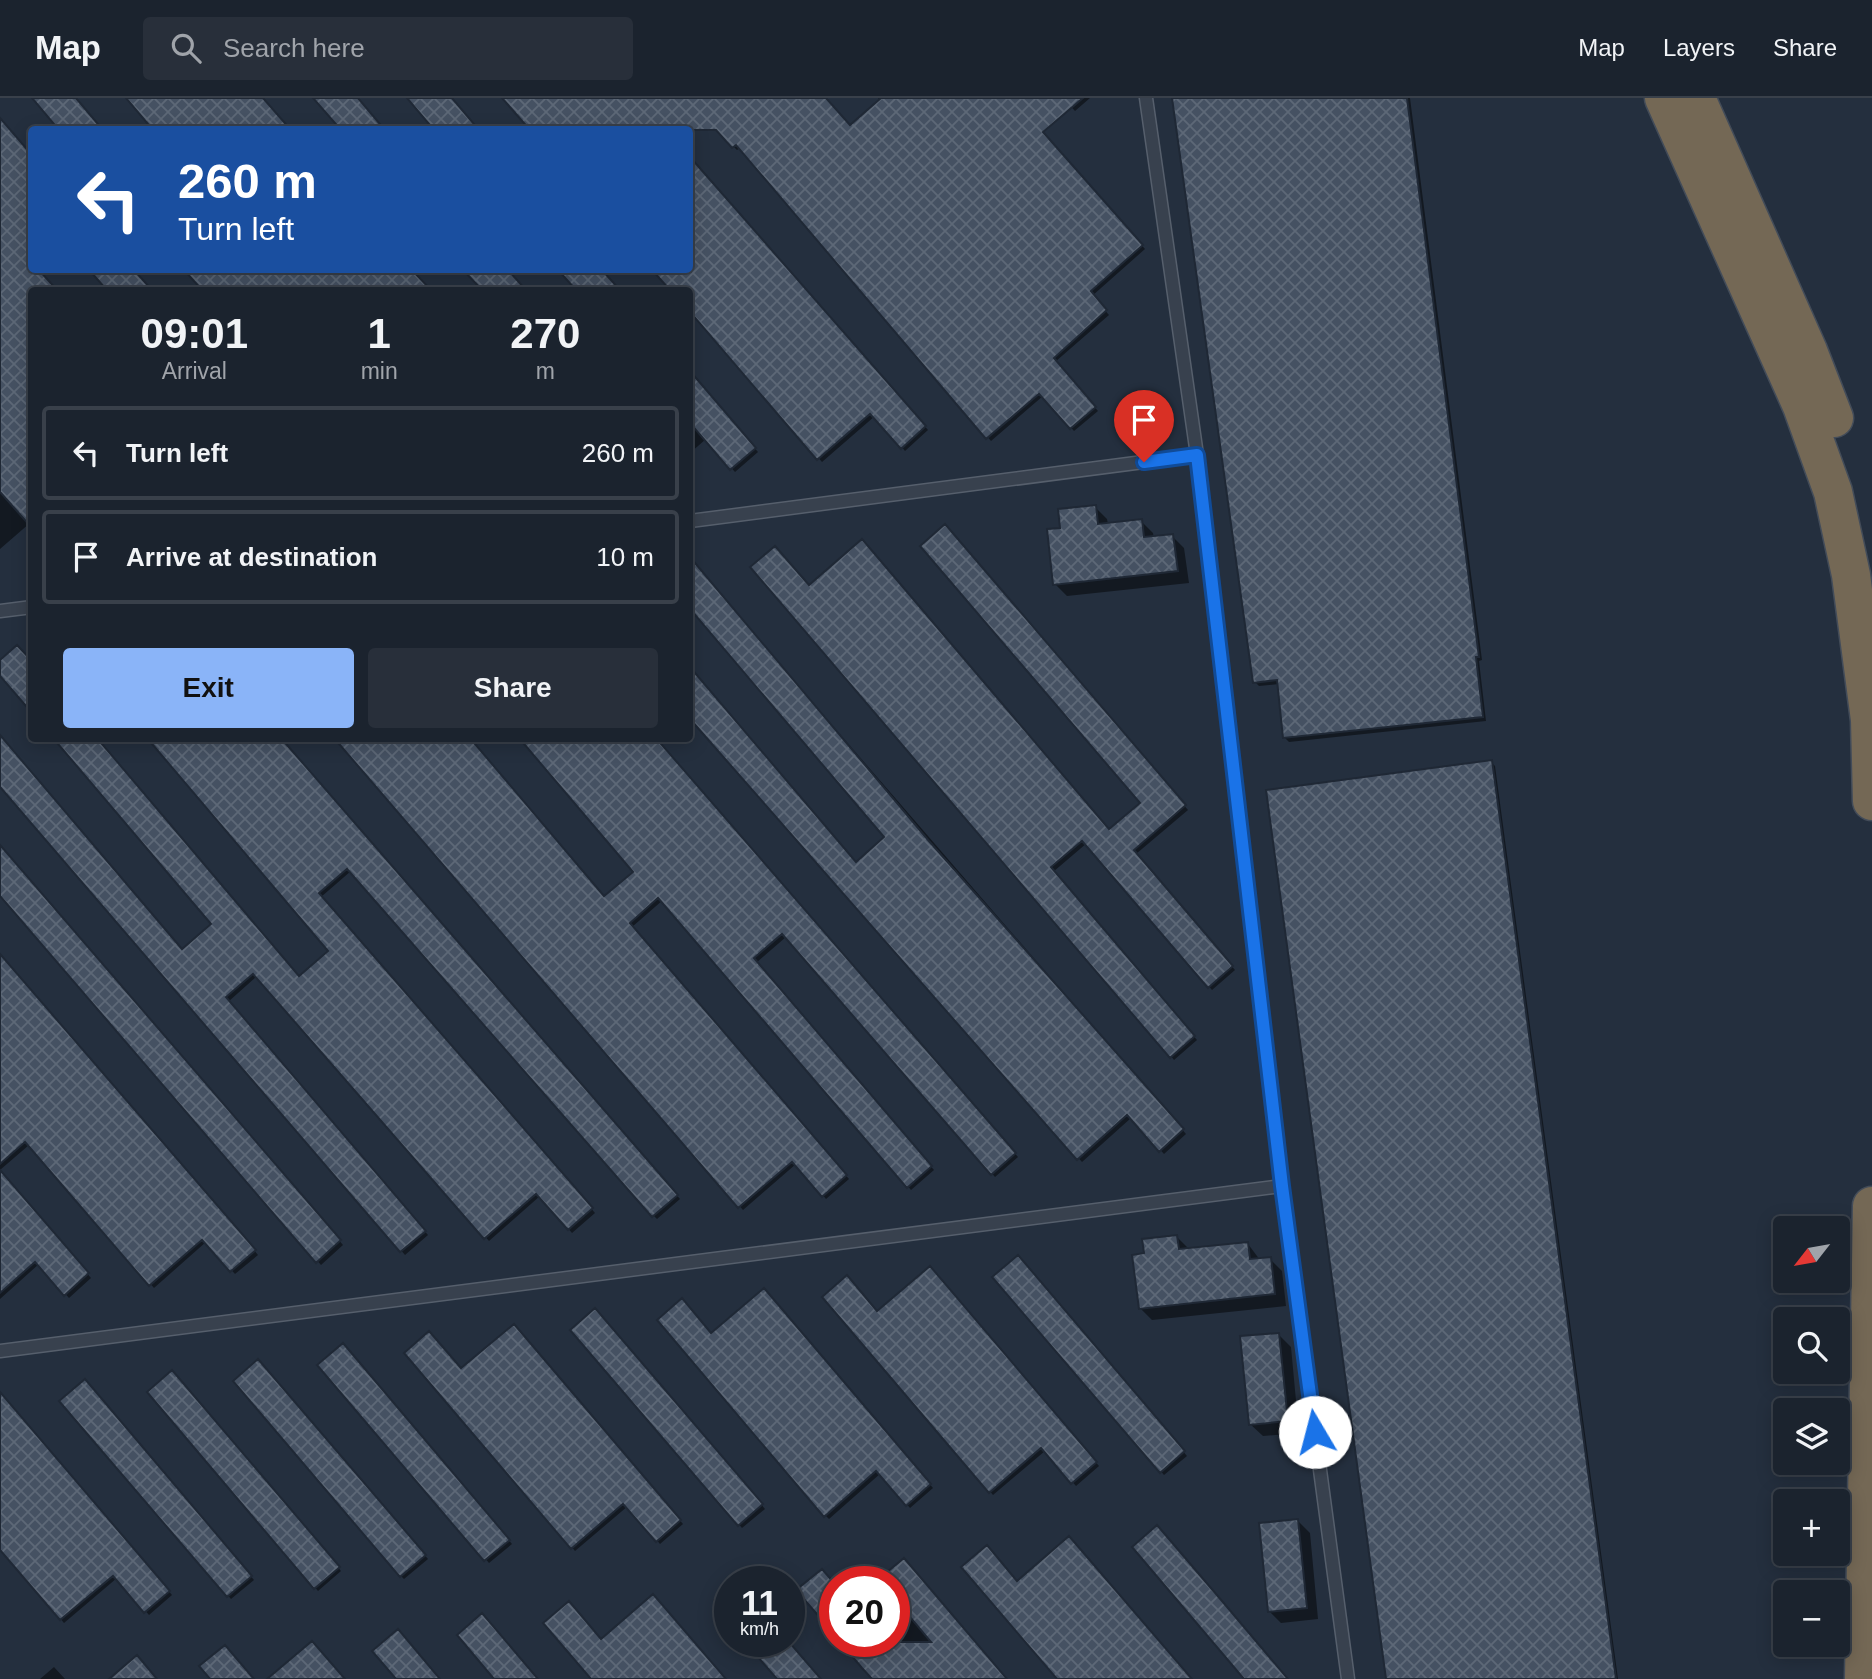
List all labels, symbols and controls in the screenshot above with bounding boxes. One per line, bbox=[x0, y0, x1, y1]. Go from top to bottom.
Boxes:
search box bbox=[143, 17, 633, 80]
text: Map bbox=[35, 29, 101, 66]
icon: search bbox=[167, 29, 205, 67]
text: Search here bbox=[223, 33, 365, 63]
text: Map bbox=[1578, 34, 1625, 61]
text: Layers bbox=[1663, 34, 1735, 61]
text: Share bbox=[1773, 34, 1837, 61]
icon: left bbox=[63, 154, 154, 245]
text: 260 m bbox=[178, 154, 317, 208]
text: Turn left bbox=[178, 211, 294, 247]
text: 09:01 bbox=[141, 310, 248, 357]
text: 1 bbox=[367, 310, 391, 357]
text: 270 bbox=[510, 310, 580, 357]
text: Arrival bbox=[162, 358, 227, 384]
text: min bbox=[361, 358, 398, 384]
text: m bbox=[536, 358, 555, 384]
pin bbox=[1114, 390, 1174, 462]
icon: arrive bbox=[1125, 401, 1163, 439]
icon: left bbox=[67, 434, 105, 472]
text: Turn left bbox=[126, 438, 228, 468]
text: 260 m bbox=[582, 438, 654, 468]
icon: arrive bbox=[67, 538, 105, 576]
text: Arrive at destination bbox=[126, 542, 377, 572]
text: 10 m bbox=[596, 542, 654, 572]
button: Exit bbox=[63, 648, 354, 728]
button: Share bbox=[368, 648, 658, 728]
north arrow bbox=[1773, 1216, 1850, 1293]
map controls bbox=[1773, 1216, 1850, 1657]
button: search bbox=[1773, 1307, 1850, 1384]
position arrow bbox=[1278, 1395, 1352, 1469]
button: layers bbox=[1773, 1398, 1850, 1475]
button: + bbox=[1773, 1489, 1850, 1566]
speed limit sign: 20 bbox=[819, 1566, 910, 1657]
button: − bbox=[1773, 1580, 1850, 1657]
text: 11 bbox=[741, 1583, 778, 1622]
text: km/h bbox=[740, 1619, 779, 1639]

